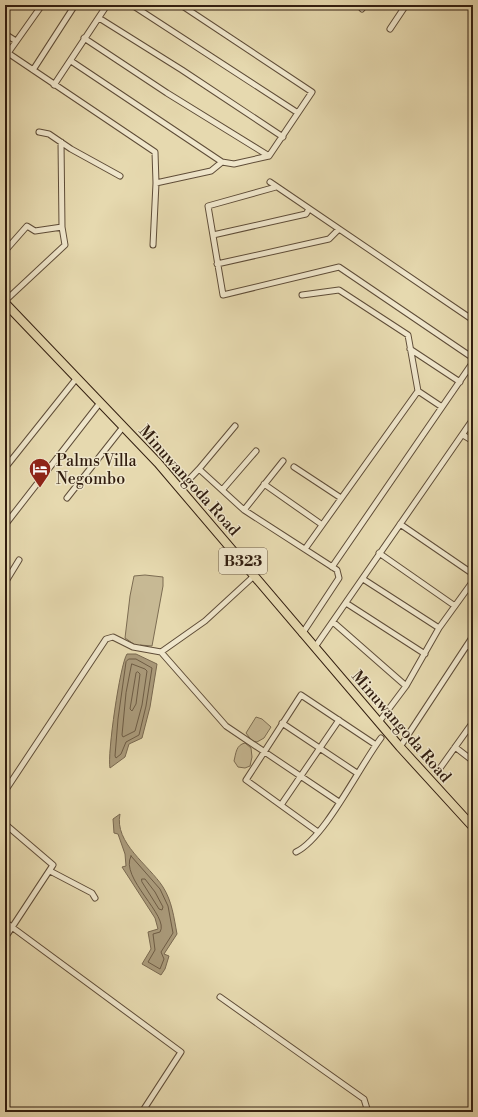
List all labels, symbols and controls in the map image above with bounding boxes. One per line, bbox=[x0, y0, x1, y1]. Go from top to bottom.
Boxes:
street label: Minuwangoda Road bbox=[134, 421, 244, 540]
place label: Palms Villa Negombo bbox=[56, 451, 138, 489]
hotel icon: Palms Villa Negombo bbox=[27, 456, 53, 489]
road number: B323 bbox=[219, 548, 267, 574]
street label: Minuwangoda Road bbox=[347, 667, 455, 787]

